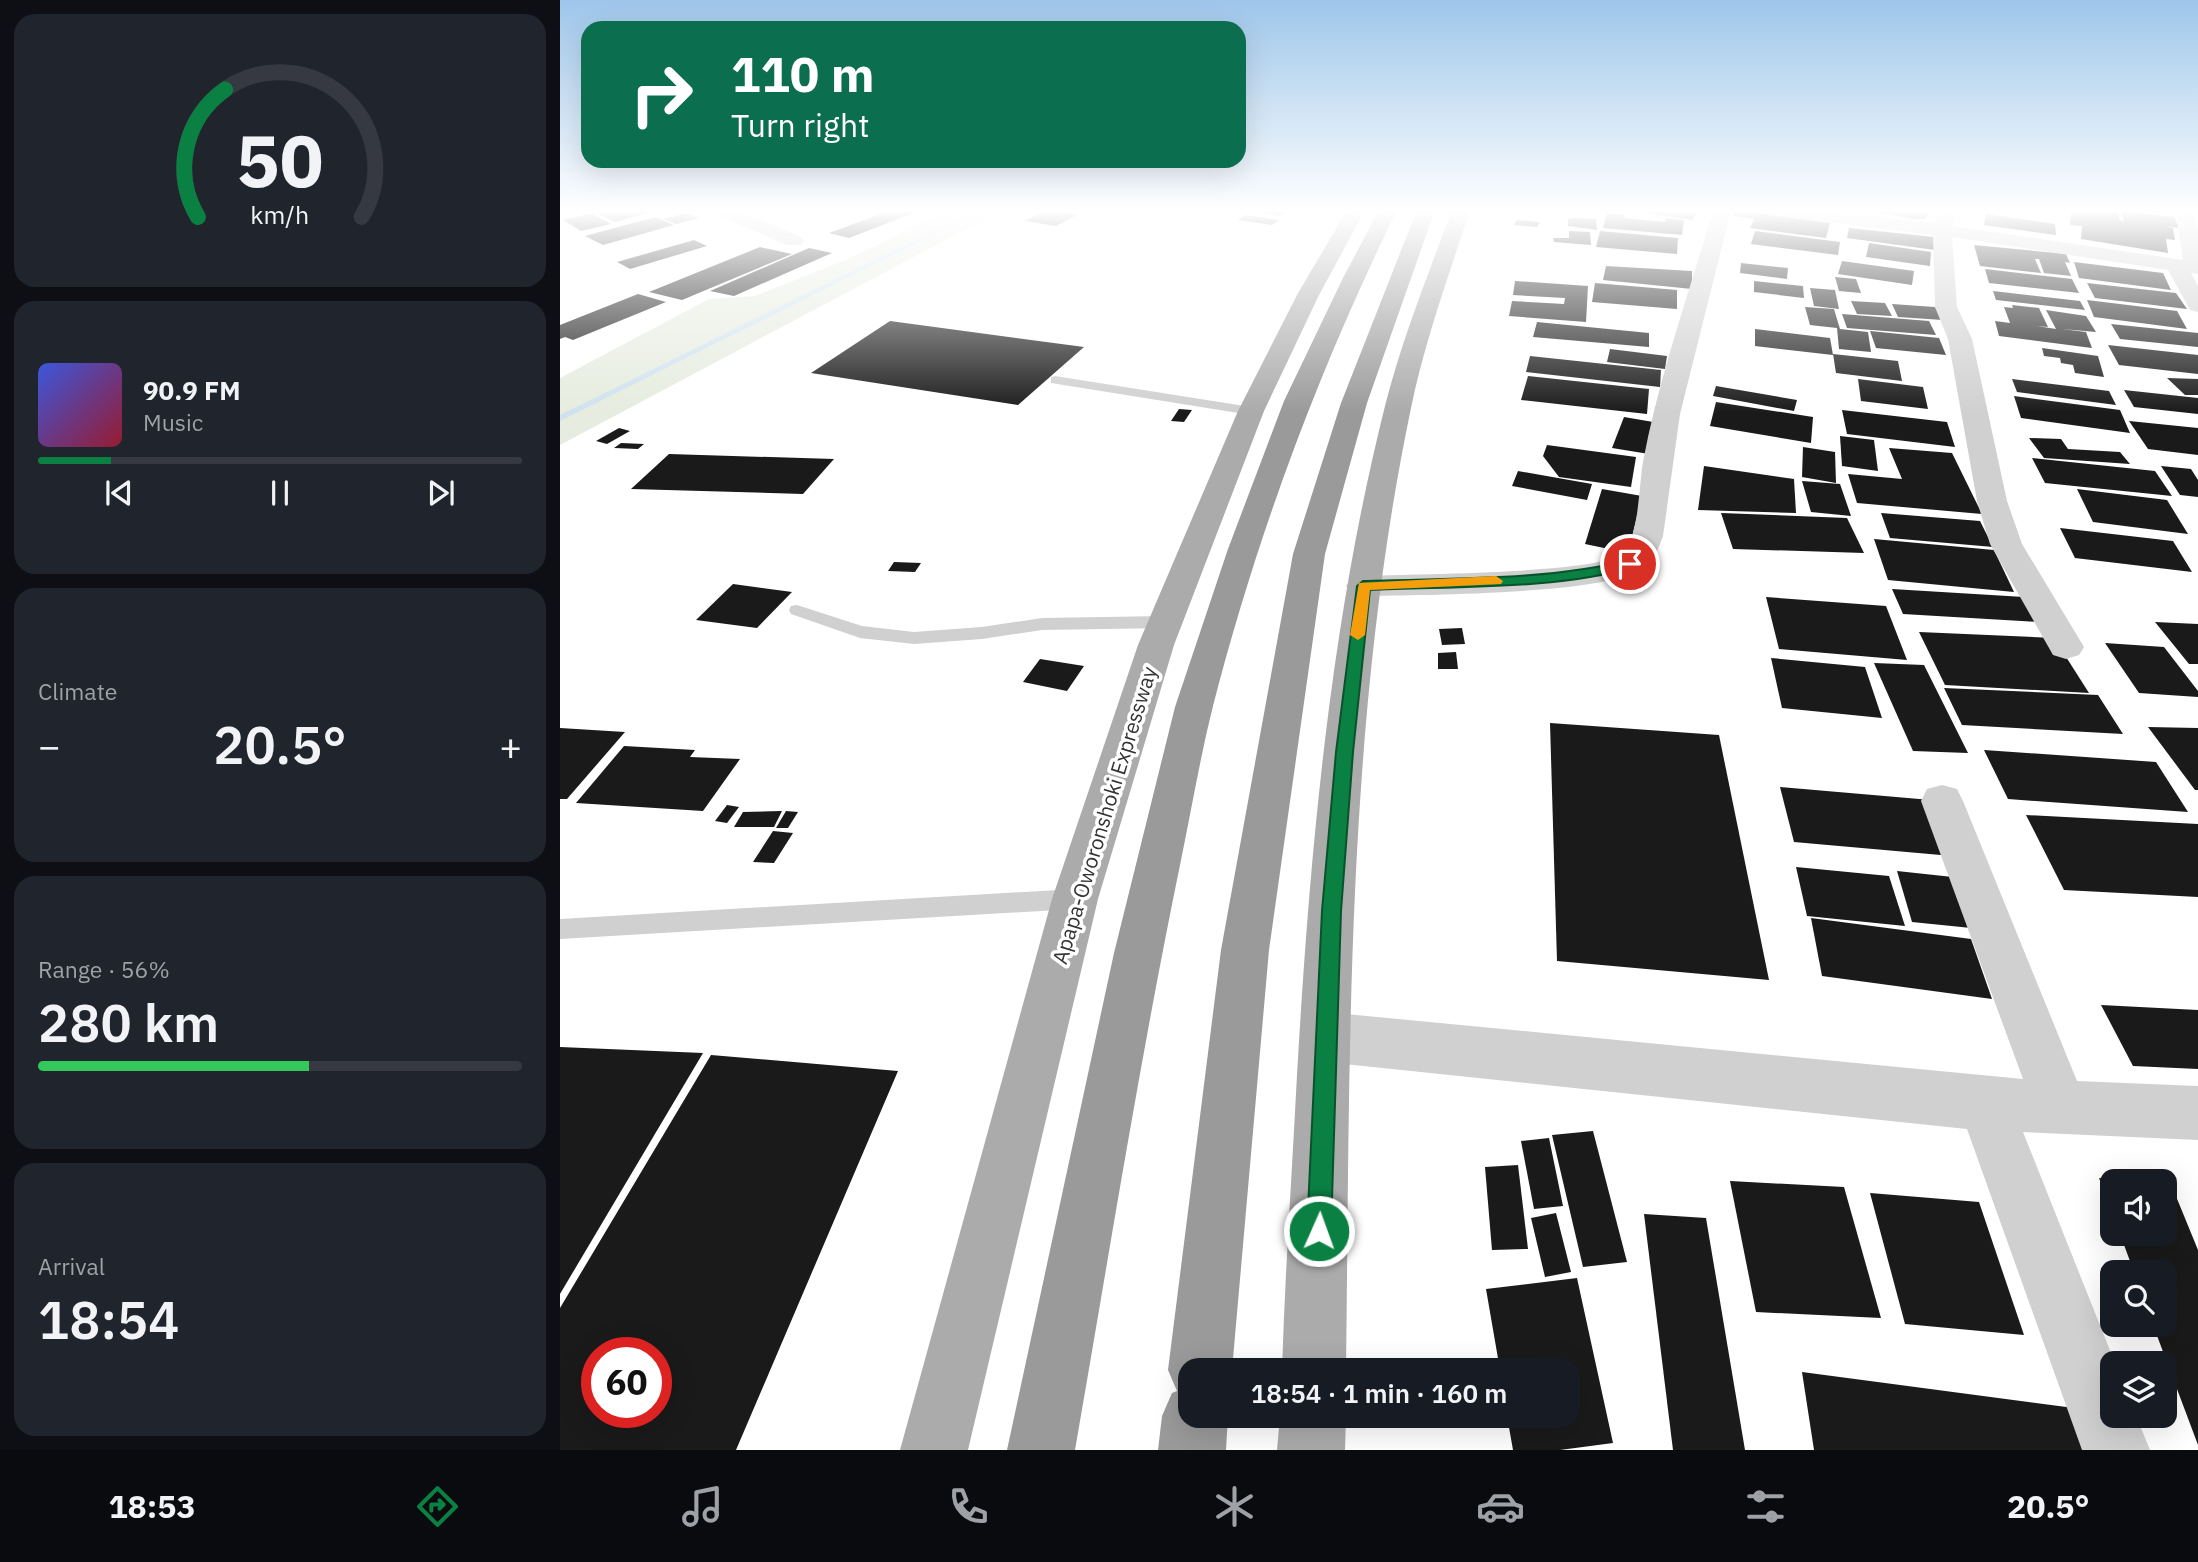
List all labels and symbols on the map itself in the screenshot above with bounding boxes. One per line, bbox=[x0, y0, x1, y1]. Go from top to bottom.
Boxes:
pin bbox=[1600, 534, 1660, 594]
street label: Apapa-Oworonshoki Expressway bbox=[1045, 662, 1163, 967]
position arrow bbox=[1282, 1194, 1356, 1268]
speed limit sign: 60 bbox=[581, 1337, 672, 1428]

